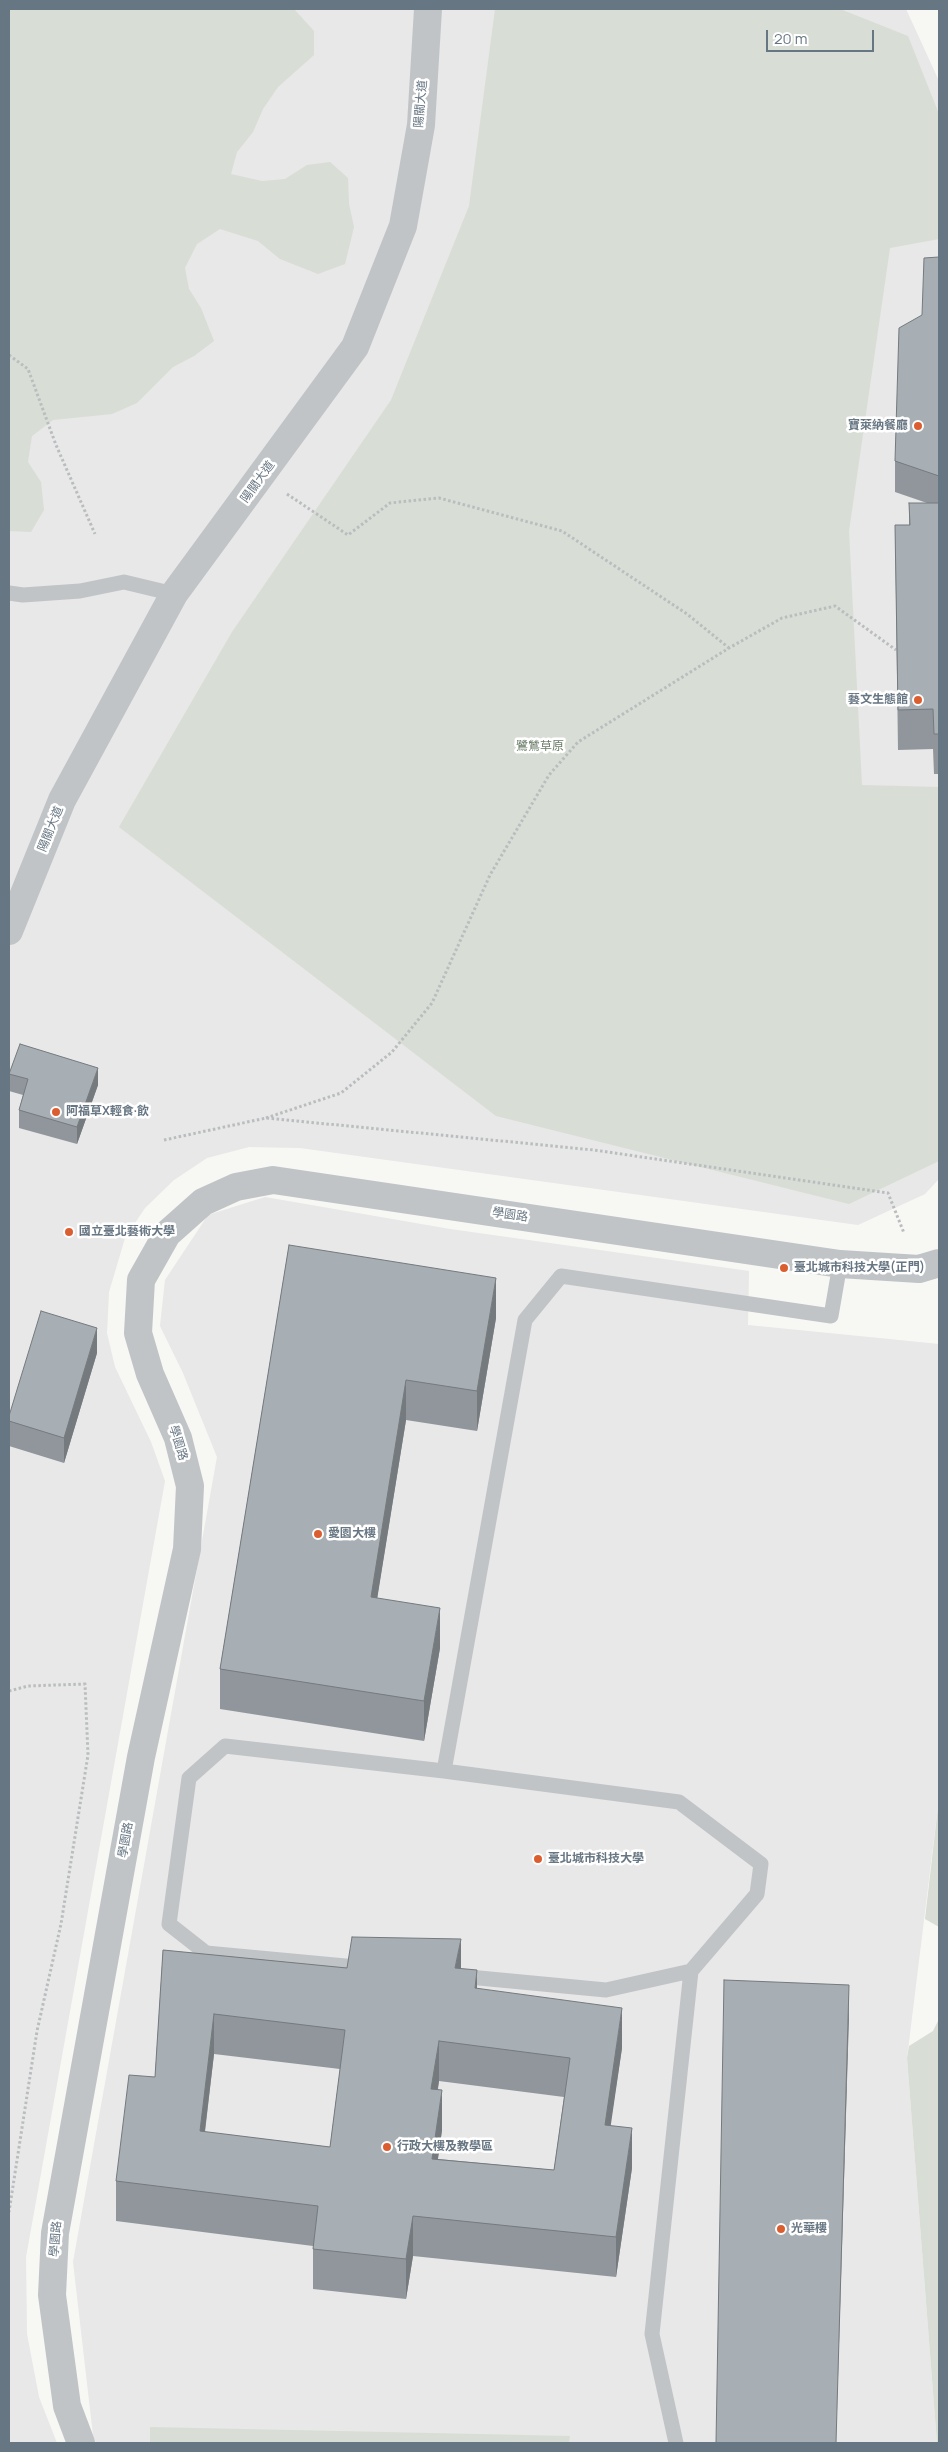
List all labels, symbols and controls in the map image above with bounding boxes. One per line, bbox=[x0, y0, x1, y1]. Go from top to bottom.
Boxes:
scale bar bbox=[768, 20, 876, 52]
text: 20 m bbox=[774, 28, 807, 49]
street label: 陽關大道 bbox=[412, 79, 430, 129]
place label: 寶萊納餐廳 bbox=[848, 419, 908, 433]
marker: 寶萊納餐廳 bbox=[912, 420, 924, 432]
street label: 陽關大道 bbox=[238, 458, 278, 506]
place label: 藝文生態館 bbox=[848, 693, 908, 707]
marker: 藝文生態館 bbox=[912, 694, 924, 706]
park label: 鷺鷥草原 bbox=[516, 740, 564, 754]
street label: 陽關大道 bbox=[35, 804, 67, 854]
place label: 阿福草X輕食·飲 bbox=[66, 1105, 149, 1119]
marker: 阿福草X輕食·飲 bbox=[50, 1106, 62, 1118]
street label: 學園路 bbox=[491, 1205, 529, 1225]
place label: 國立臺北藝術大學 bbox=[79, 1225, 175, 1239]
marker: 國立臺北藝術大學 bbox=[63, 1226, 75, 1238]
place label: 臺北城市科技大學(正門) bbox=[794, 1261, 925, 1275]
marker: 臺北城市科技大學(正門) bbox=[778, 1262, 790, 1274]
street label: 學園路 bbox=[166, 1424, 190, 1462]
place label: 愛園大樓 bbox=[328, 1527, 376, 1541]
marker: 愛園大樓 bbox=[312, 1528, 324, 1540]
street label: 學園路 bbox=[116, 1821, 136, 1859]
place label: 臺北城市科技大學 bbox=[548, 1852, 644, 1866]
marker: 臺北城市科技大學 bbox=[532, 1853, 544, 1865]
place label: 行政大樓及教學區 bbox=[397, 2140, 493, 2154]
marker: 行政大樓及教學區 bbox=[381, 2141, 393, 2153]
street label: 學園路 bbox=[47, 2220, 65, 2258]
place label: 光華樓 bbox=[791, 2222, 827, 2236]
marker: 光華樓 bbox=[775, 2223, 787, 2235]

